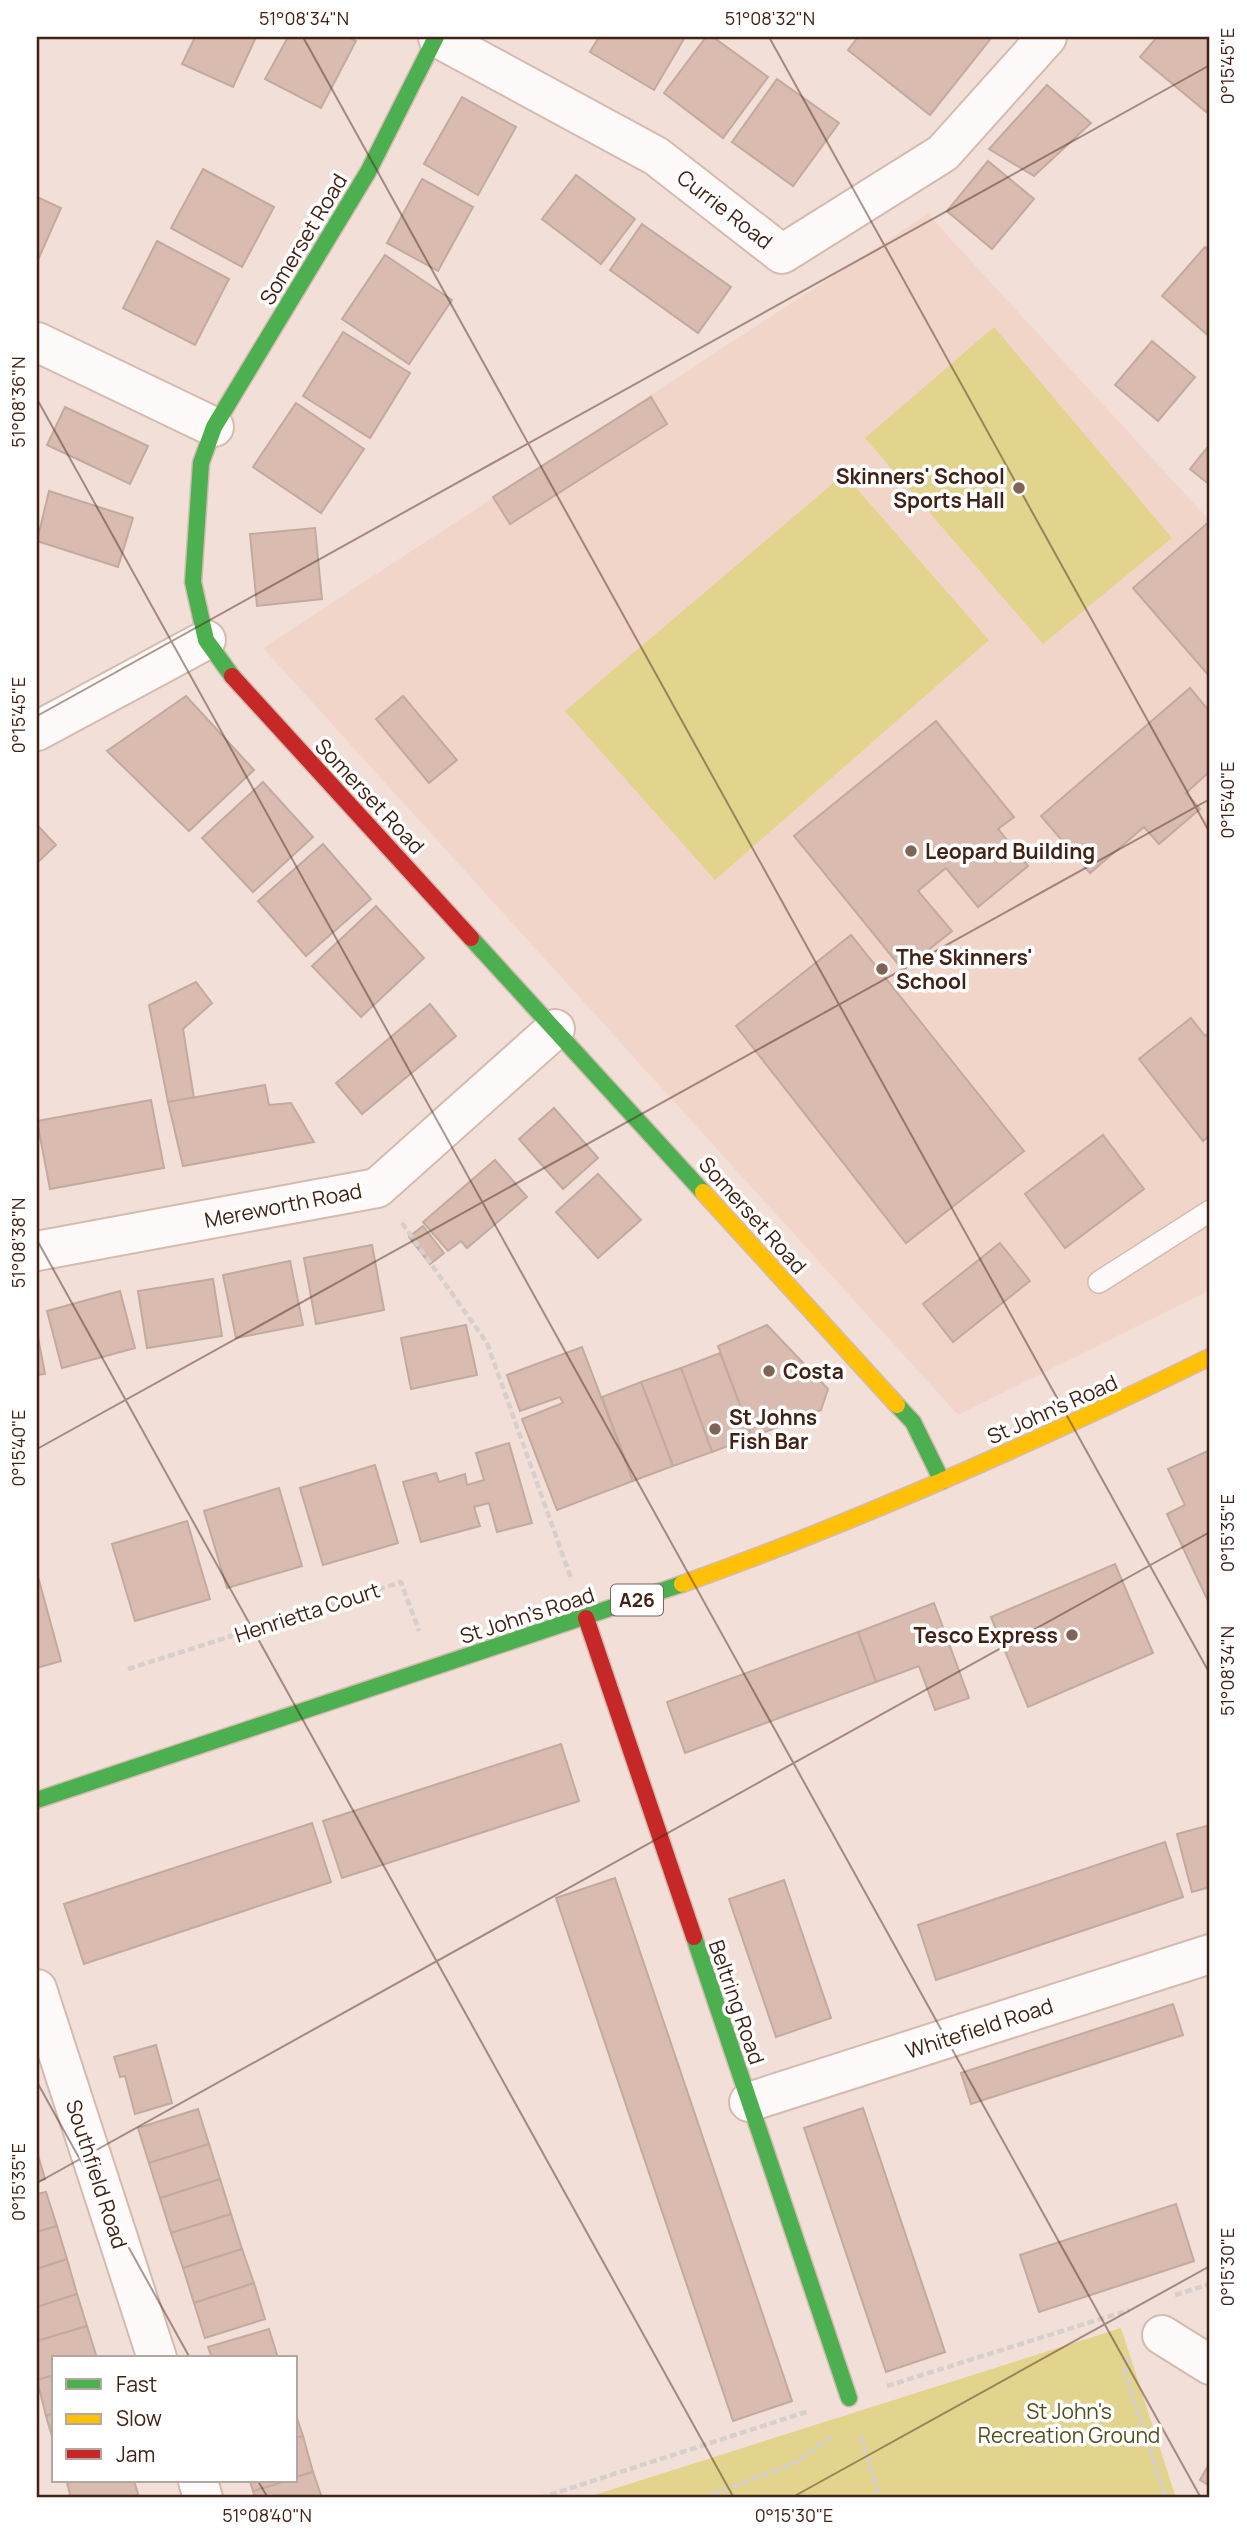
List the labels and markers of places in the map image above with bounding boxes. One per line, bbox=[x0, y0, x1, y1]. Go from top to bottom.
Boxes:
place label: Skinners' School Sports Hall bbox=[836, 462, 1005, 514]
marker: Skinners' School Sports Hall bbox=[1011, 480, 1027, 496]
place label: Leopard Building bbox=[925, 837, 1095, 865]
marker: Leopard Building bbox=[903, 843, 919, 859]
place label: The Skinners' School bbox=[896, 943, 1033, 995]
marker: The Skinners' School bbox=[874, 961, 890, 977]
place label: Costa bbox=[783, 1357, 844, 1385]
marker: Costa bbox=[761, 1363, 777, 1379]
place label: St Johns Fish Bar bbox=[729, 1403, 817, 1455]
marker: St Johns Fish Bar bbox=[707, 1421, 723, 1437]
place label: Tesco Express bbox=[914, 1621, 1058, 1649]
marker: Tesco Express bbox=[1064, 1627, 1080, 1643]

